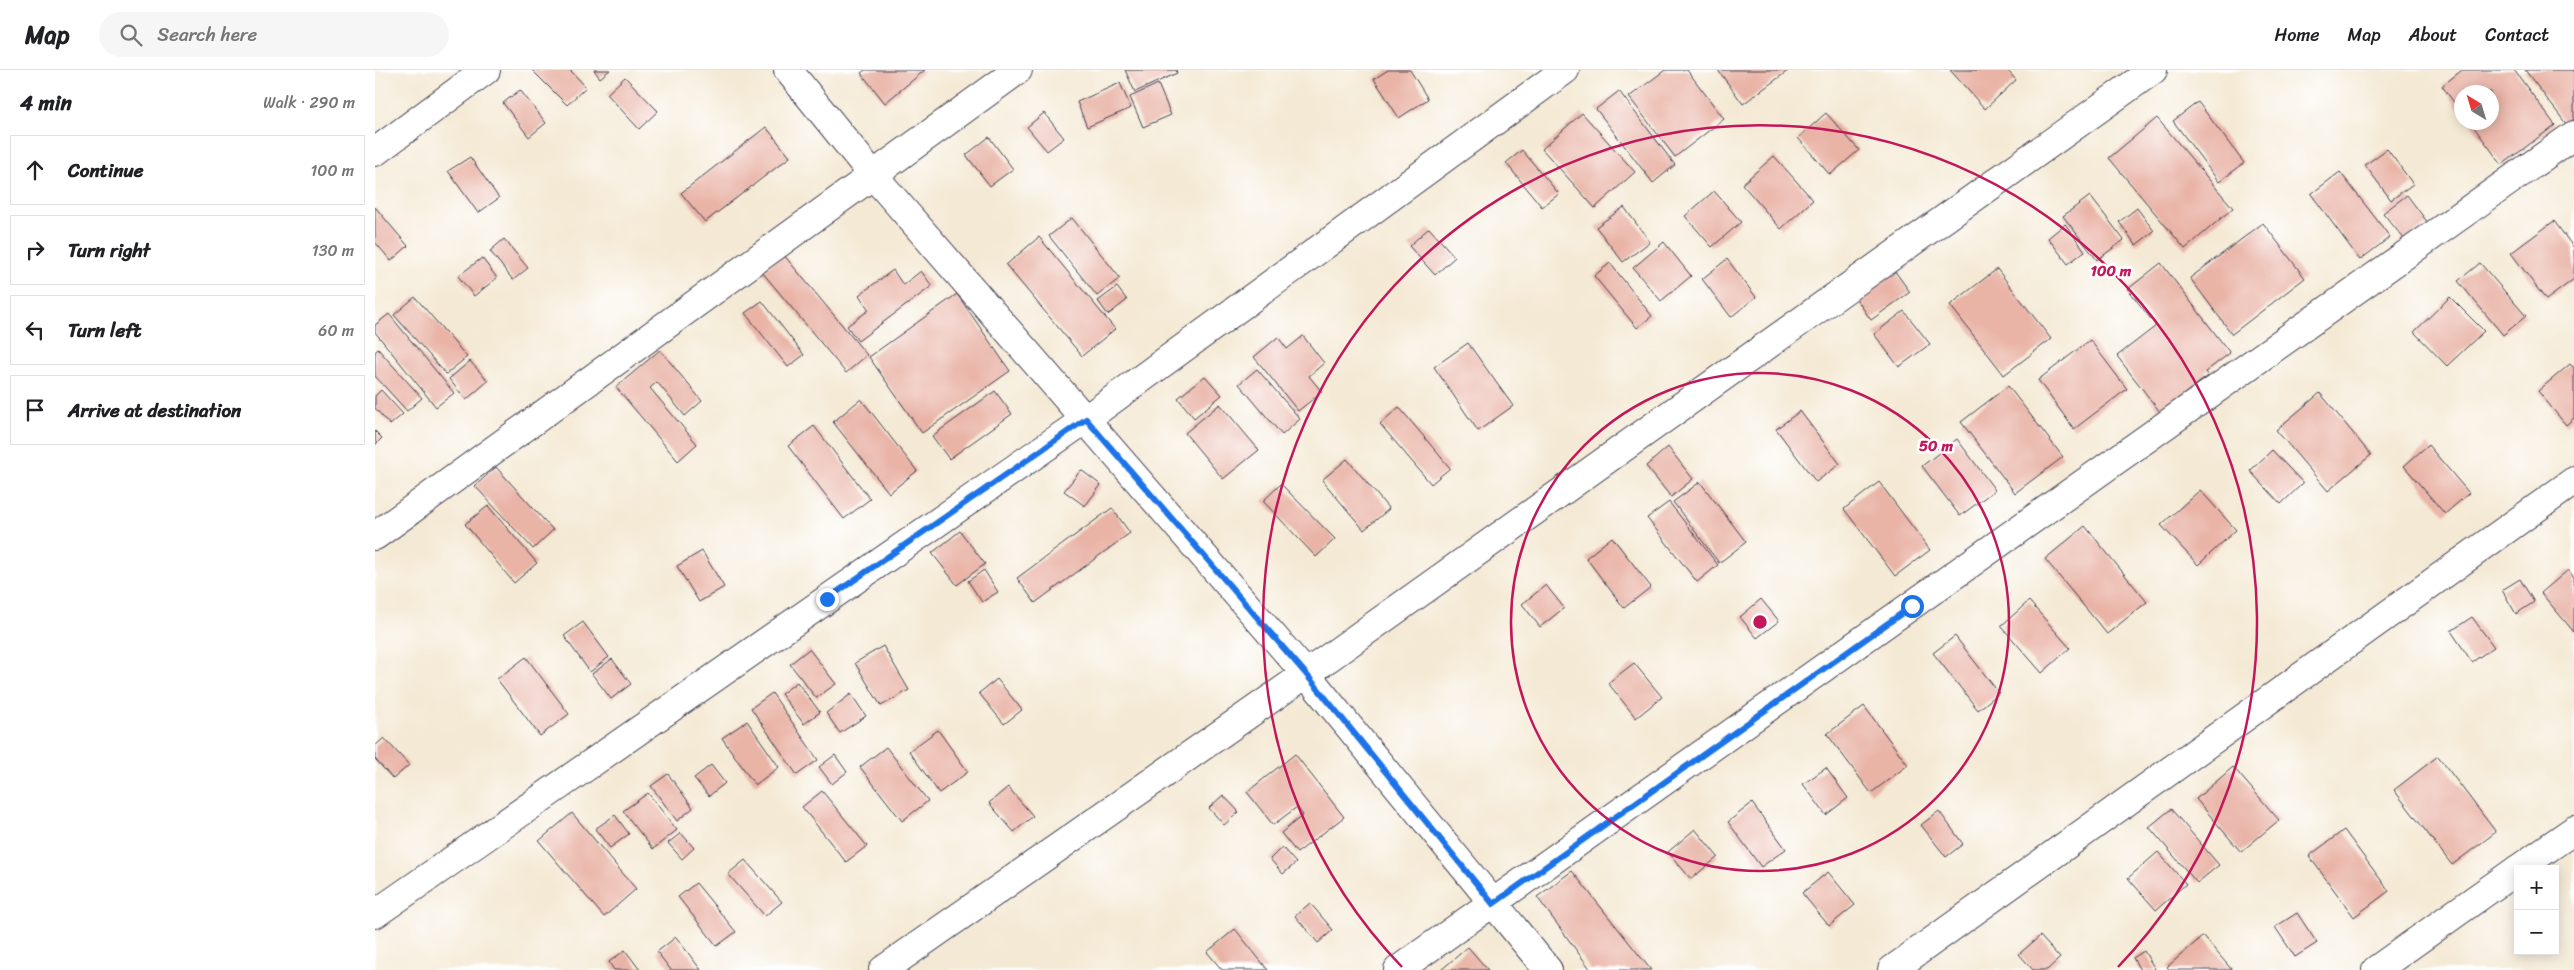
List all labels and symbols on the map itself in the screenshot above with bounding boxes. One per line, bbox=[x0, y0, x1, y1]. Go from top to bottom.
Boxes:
north arrow bbox=[2454, 85, 2499, 130]
text: 100 m bbox=[2091, 258, 2132, 284]
text: 50 m bbox=[1919, 433, 1954, 459]
route end bbox=[816, 588, 839, 611]
route start bbox=[1901, 595, 1924, 618]
centre of rings bbox=[1751, 613, 1769, 631]

